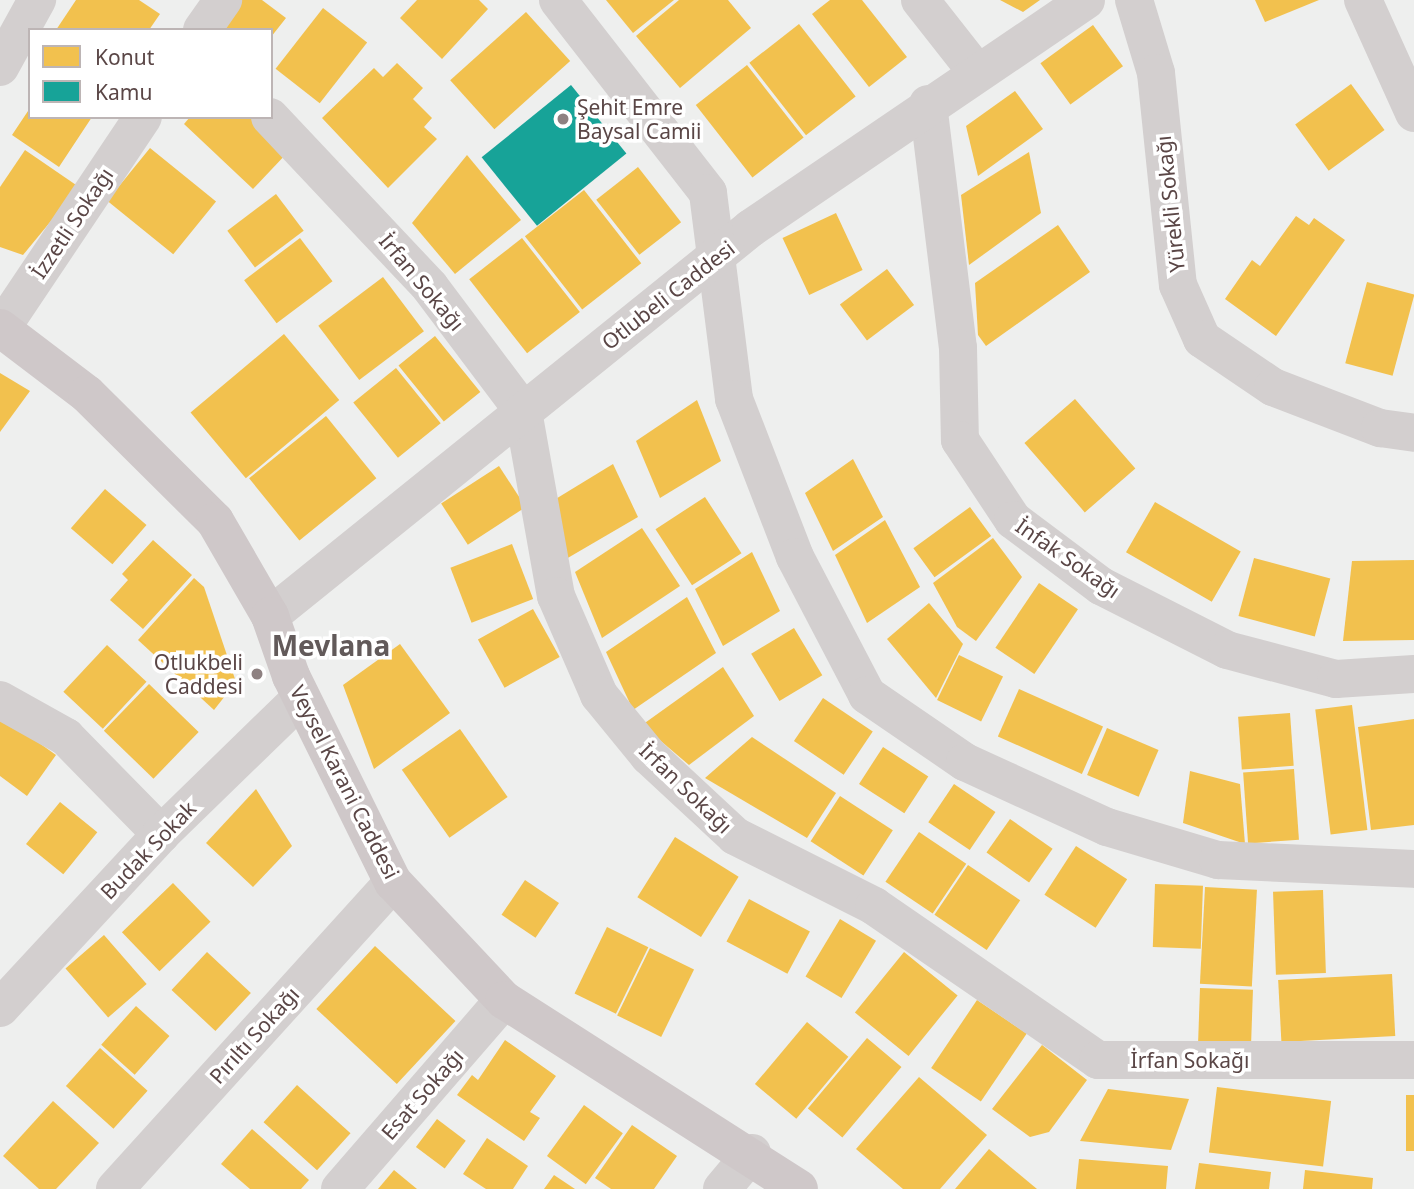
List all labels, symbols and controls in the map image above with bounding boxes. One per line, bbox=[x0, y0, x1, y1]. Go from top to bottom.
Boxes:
legend bbox=[28, 28, 273, 119]
text: Konut bbox=[95, 43, 154, 71]
text: Kamu bbox=[95, 78, 152, 106]
place label: Şehit Emre Baysal Camii bbox=[577, 94, 701, 144]
marker: Şehit Emre Baysal Camii bbox=[555, 111, 571, 127]
street label: Yürekli Sokağı bbox=[1150, 134, 1190, 274]
street label: İzzetli Sokağı bbox=[26, 163, 118, 283]
street label: İrfan Sokağı bbox=[374, 228, 470, 336]
street label: Otlubeli Caddesi bbox=[597, 235, 739, 355]
street label: İnfak Sokağı bbox=[1011, 513, 1125, 603]
district label: Mevlana bbox=[272, 628, 390, 662]
place label: Otlukbeli Caddesi bbox=[154, 649, 243, 699]
marker: Otlukbeli Caddesi bbox=[249, 666, 265, 682]
street label: Veysel Karani Caddesi bbox=[285, 681, 405, 883]
street label: İrfan Sokağı bbox=[635, 738, 737, 838]
street label: Budak Sokak bbox=[95, 796, 201, 904]
street label: Pırıltı Sokağı bbox=[204, 981, 304, 1089]
street label: Esat Sokağı bbox=[376, 1043, 468, 1145]
street label: İrfan Sokağı bbox=[1131, 1047, 1249, 1073]

